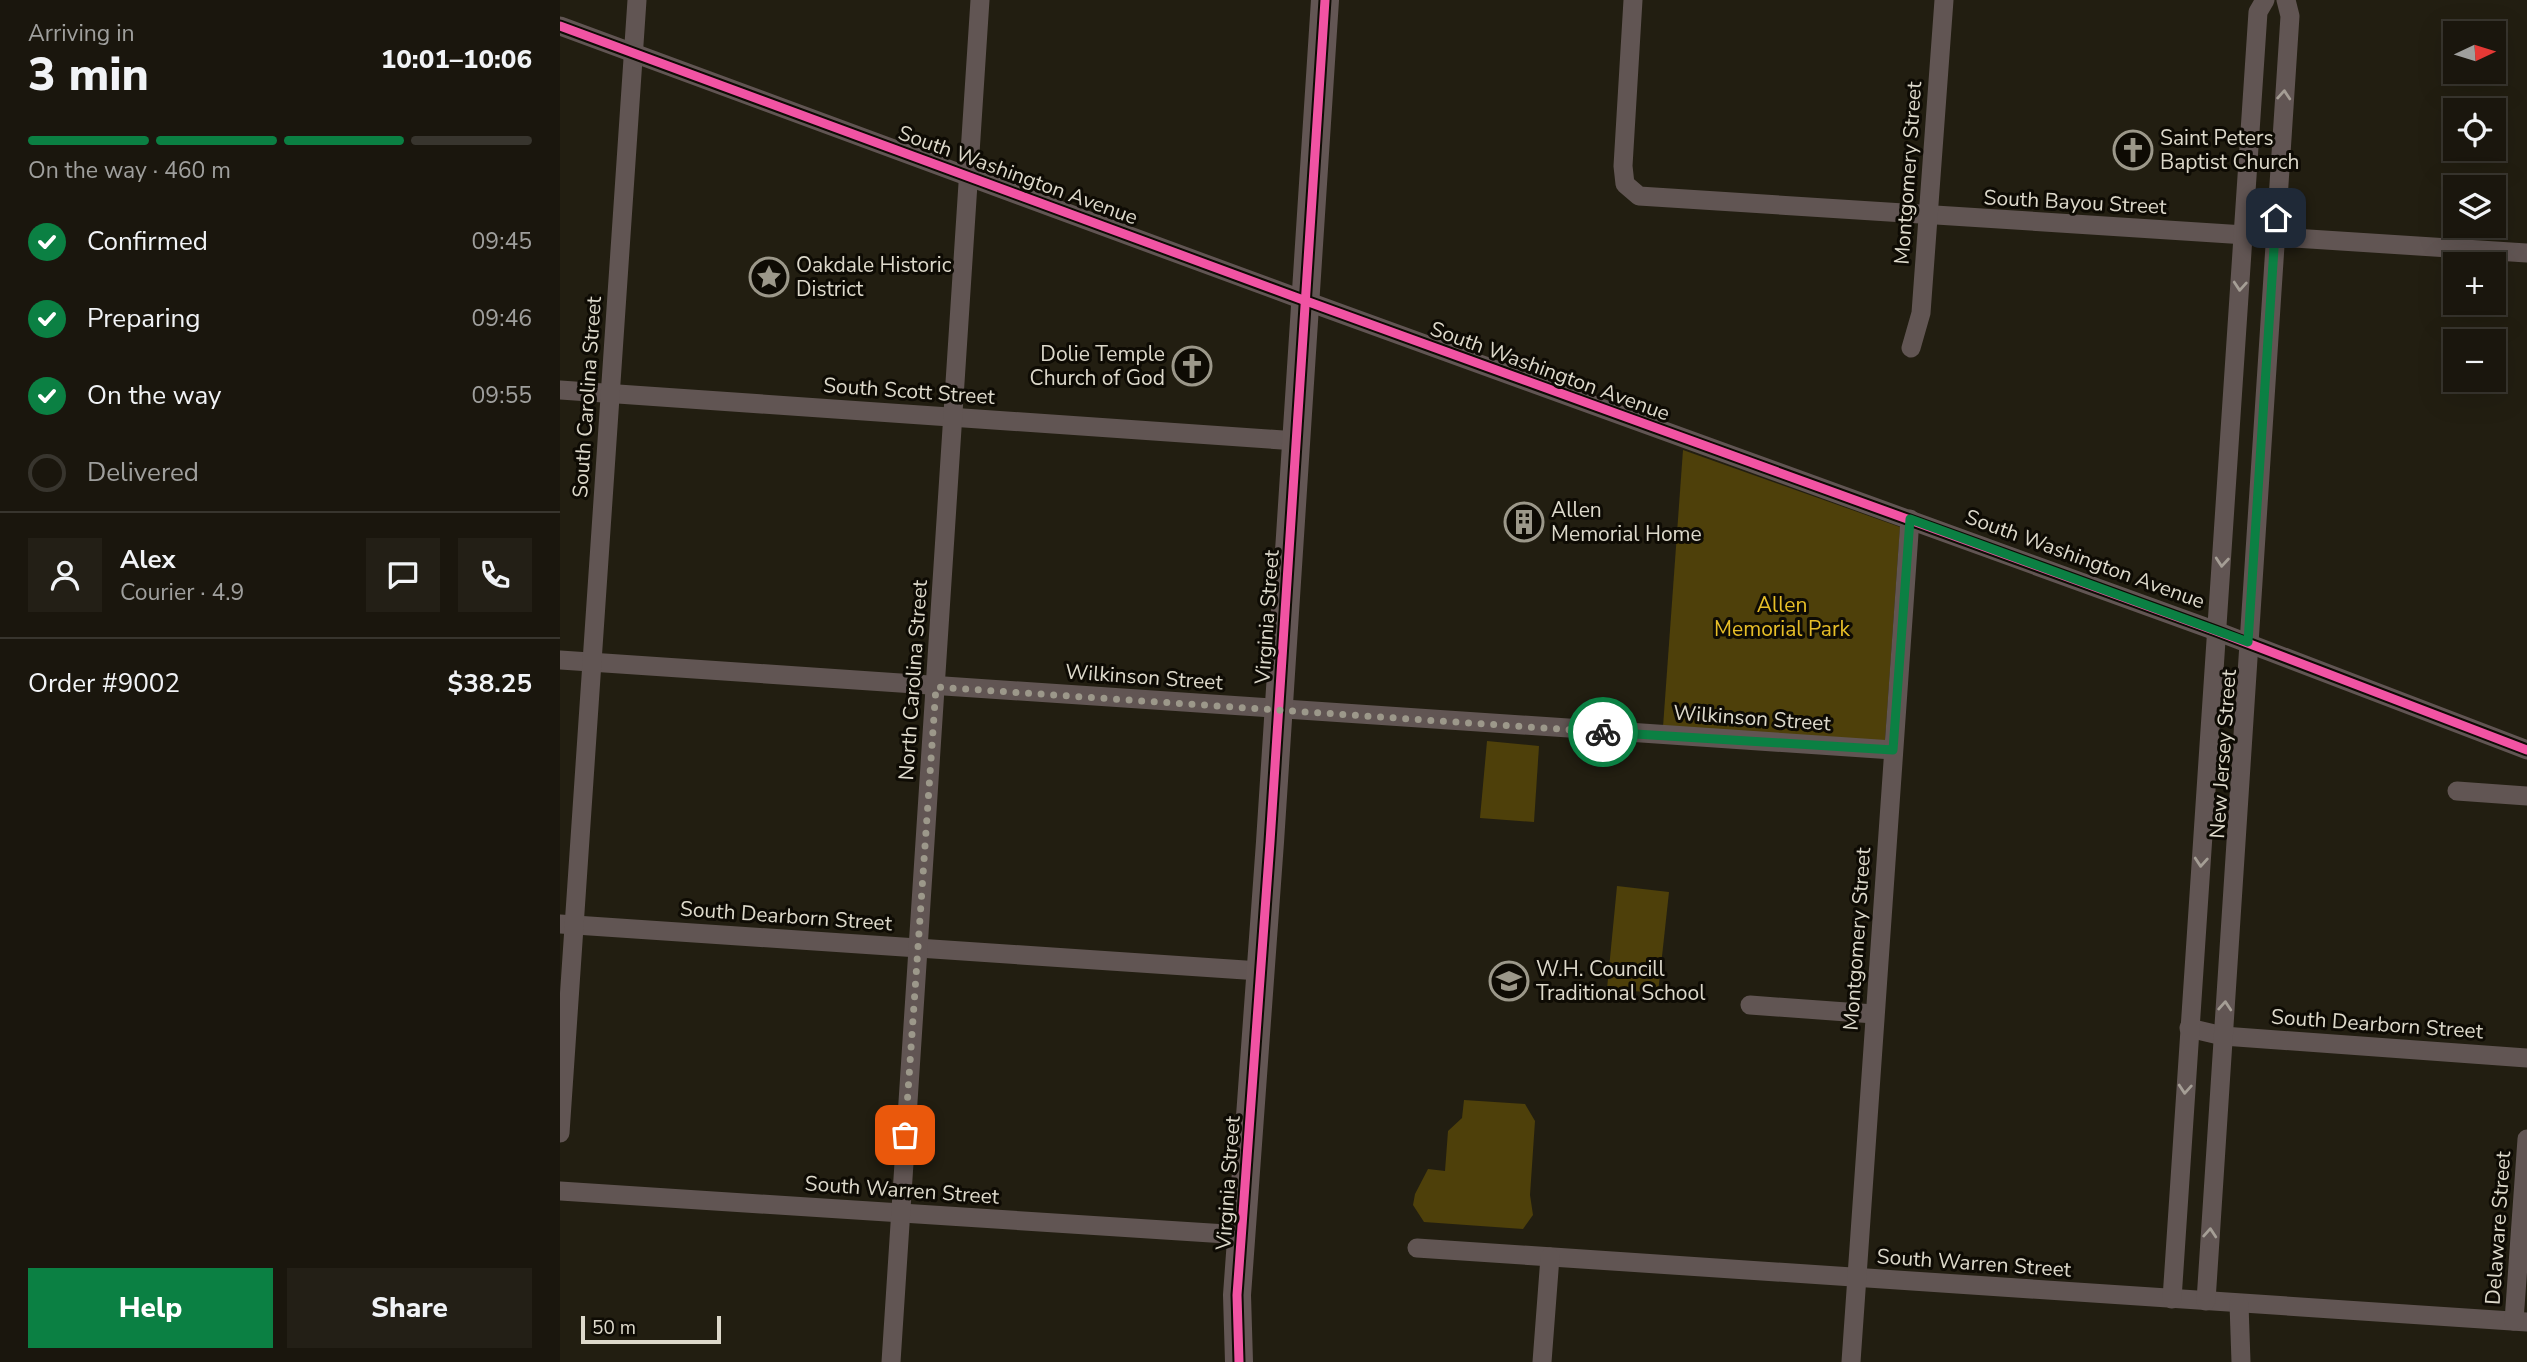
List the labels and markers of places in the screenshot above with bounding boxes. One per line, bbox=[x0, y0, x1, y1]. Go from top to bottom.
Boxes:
place label: Saint Peters Baptist Church bbox=[2160, 124, 2299, 176]
church icon: Saint Peters Baptist Church bbox=[2112, 129, 2154, 171]
pin bbox=[2246, 188, 2306, 248]
place label: Oakdale Historic District bbox=[796, 251, 952, 303]
place icon: Oakdale Historic District bbox=[748, 256, 790, 298]
place label: Dolie Temple Church of God bbox=[1030, 340, 1165, 392]
church icon: Dolie Temple Church of God bbox=[1171, 345, 1213, 387]
place label: Allen Memorial Home bbox=[1551, 496, 1702, 548]
building icon: Allen Memorial Home bbox=[1503, 501, 1545, 543]
place label: W.H. Councill Traditional School bbox=[1536, 955, 1706, 1007]
school or university icon: W.H. Councill Traditional School bbox=[1488, 960, 1530, 1002]
pin bbox=[875, 1105, 935, 1165]

